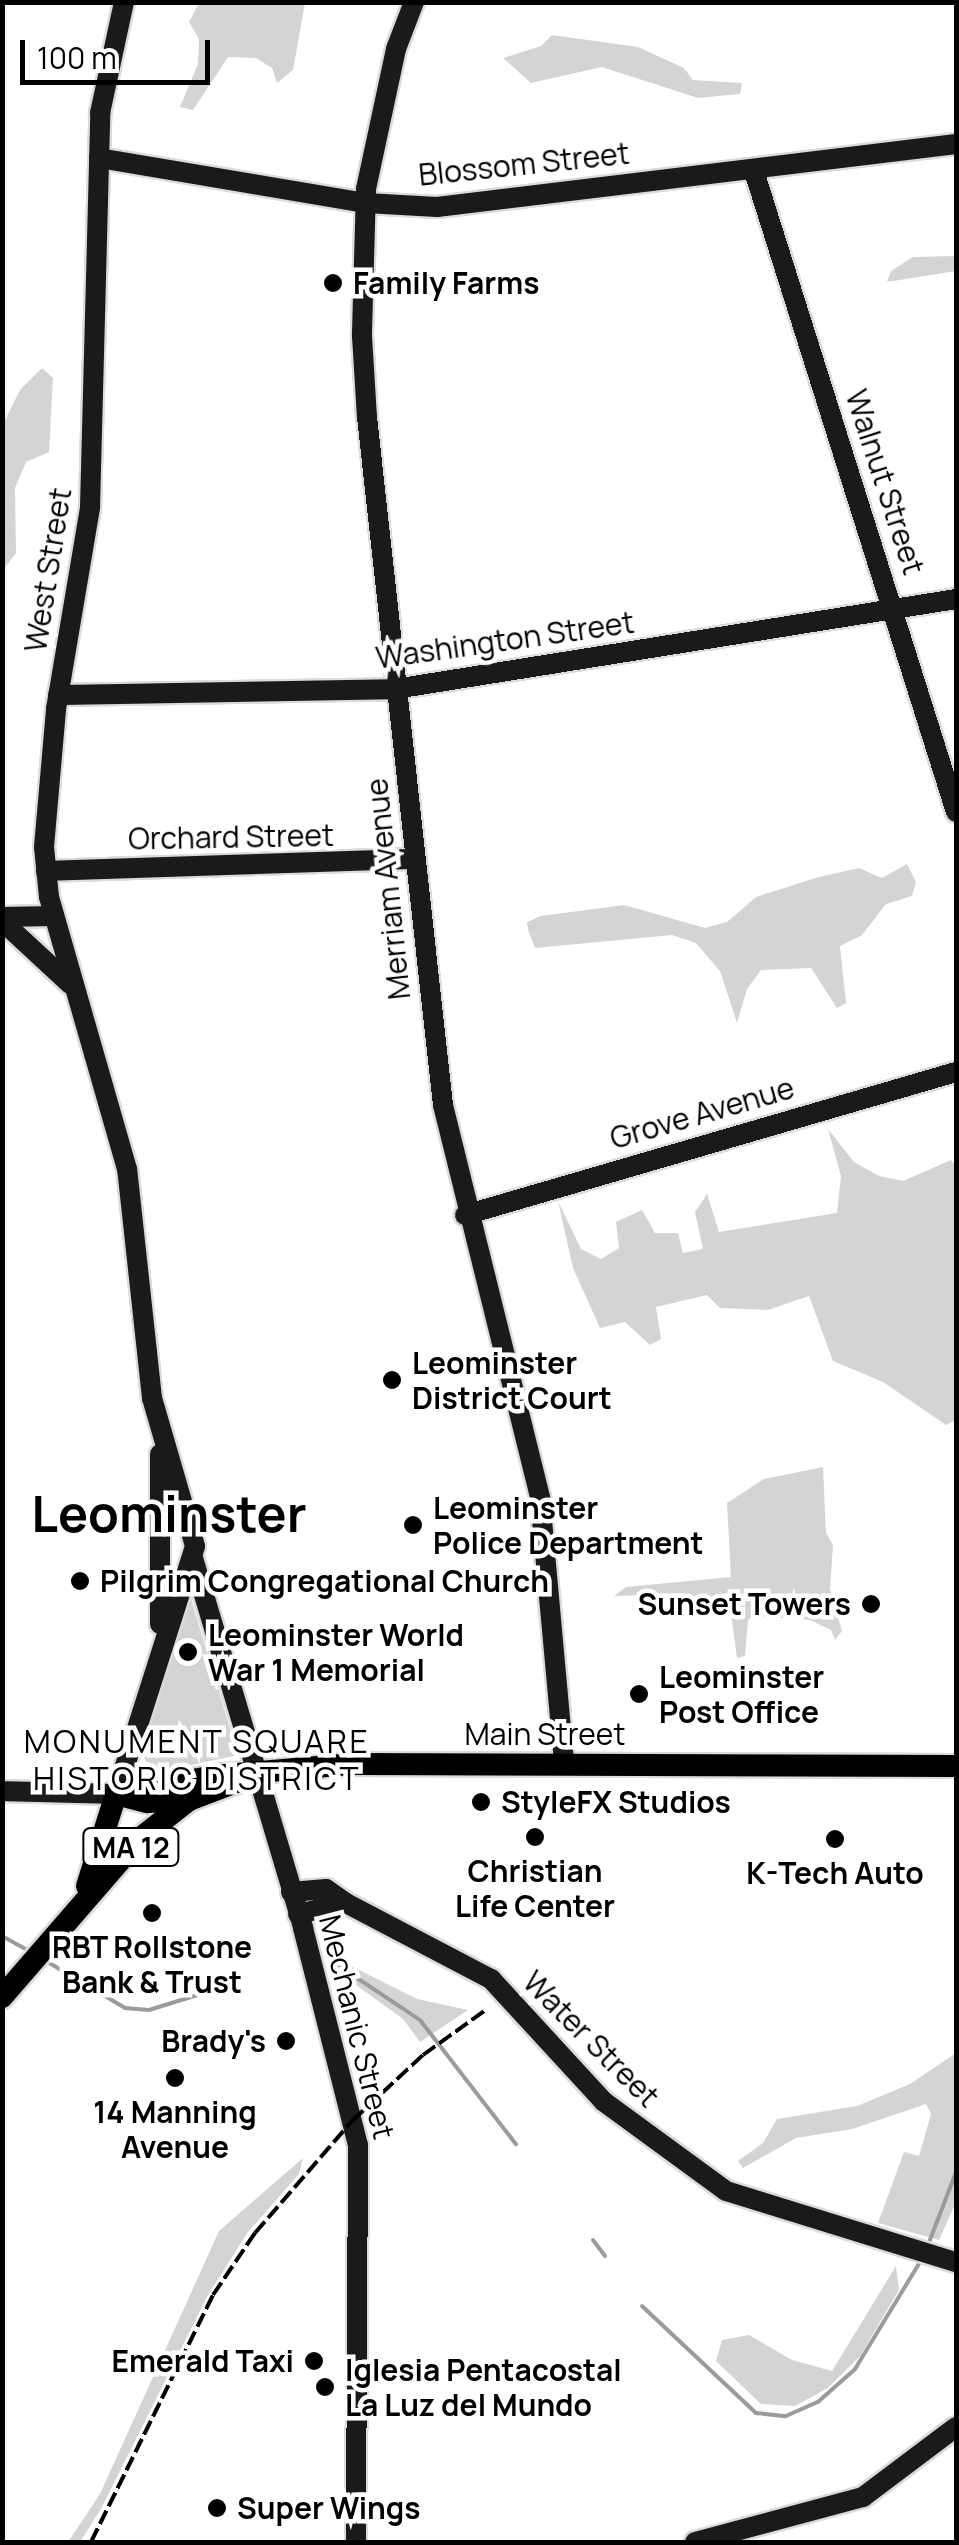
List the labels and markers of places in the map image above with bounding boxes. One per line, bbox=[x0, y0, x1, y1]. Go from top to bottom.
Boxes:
place label: Family Farms bbox=[353, 265, 540, 301]
marker: Family Farms bbox=[322, 272, 344, 294]
place label: Leominster District Court bbox=[412, 1345, 612, 1416]
marker: Leominster District Court bbox=[381, 1369, 403, 1391]
place label: Leominster Police Department bbox=[433, 1490, 704, 1560]
marker: Leominster Police Department bbox=[402, 1514, 424, 1536]
place label: Pilgrim Congregational Church bbox=[100, 1563, 549, 1599]
marker: Pilgrim Congregational Church bbox=[69, 1570, 91, 1592]
place label: Sunset Towers bbox=[638, 1586, 851, 1622]
marker: Sunset Towers bbox=[860, 1593, 882, 1615]
place label: Leominster World War 1 Memorial bbox=[208, 1617, 464, 1688]
marker: Leominster World War 1 Memorial bbox=[177, 1641, 199, 1663]
place label: Leominster Post Office bbox=[659, 1659, 824, 1730]
marker: Leominster Post Office bbox=[628, 1683, 650, 1705]
place label: StyleFX Studios bbox=[501, 1784, 731, 1820]
marker: StyleFX Studios bbox=[470, 1791, 492, 1813]
marker: Christian Life Center bbox=[524, 1826, 546, 1848]
marker: K-Tech Auto bbox=[824, 1828, 846, 1850]
place label: Christian Life Center bbox=[455, 1853, 615, 1924]
place label: K-Tech Auto bbox=[746, 1855, 924, 1891]
marker: RBT Rollstone Bank & Trust bbox=[141, 1902, 163, 1924]
place label: RBT Rollstone Bank & Trust bbox=[51, 1929, 253, 2000]
place label: Brady's bbox=[161, 2023, 266, 2059]
marker: Brady's bbox=[275, 2030, 297, 2052]
marker: 14 Manning Avenue bbox=[164, 2067, 186, 2089]
place label: 14 Manning Avenue bbox=[93, 2094, 257, 2164]
place label: Emerald Taxi bbox=[111, 2343, 294, 2379]
marker: Emerald Taxi bbox=[303, 2350, 325, 2372]
place label: Iglesia Pentacostal La Luz del Mundo bbox=[345, 2352, 622, 2422]
marker: Iglesia Pentacostal La Luz del Mundo bbox=[314, 2376, 336, 2398]
place label: Super Wings bbox=[237, 2490, 421, 2526]
marker: Super Wings bbox=[206, 2497, 228, 2519]

